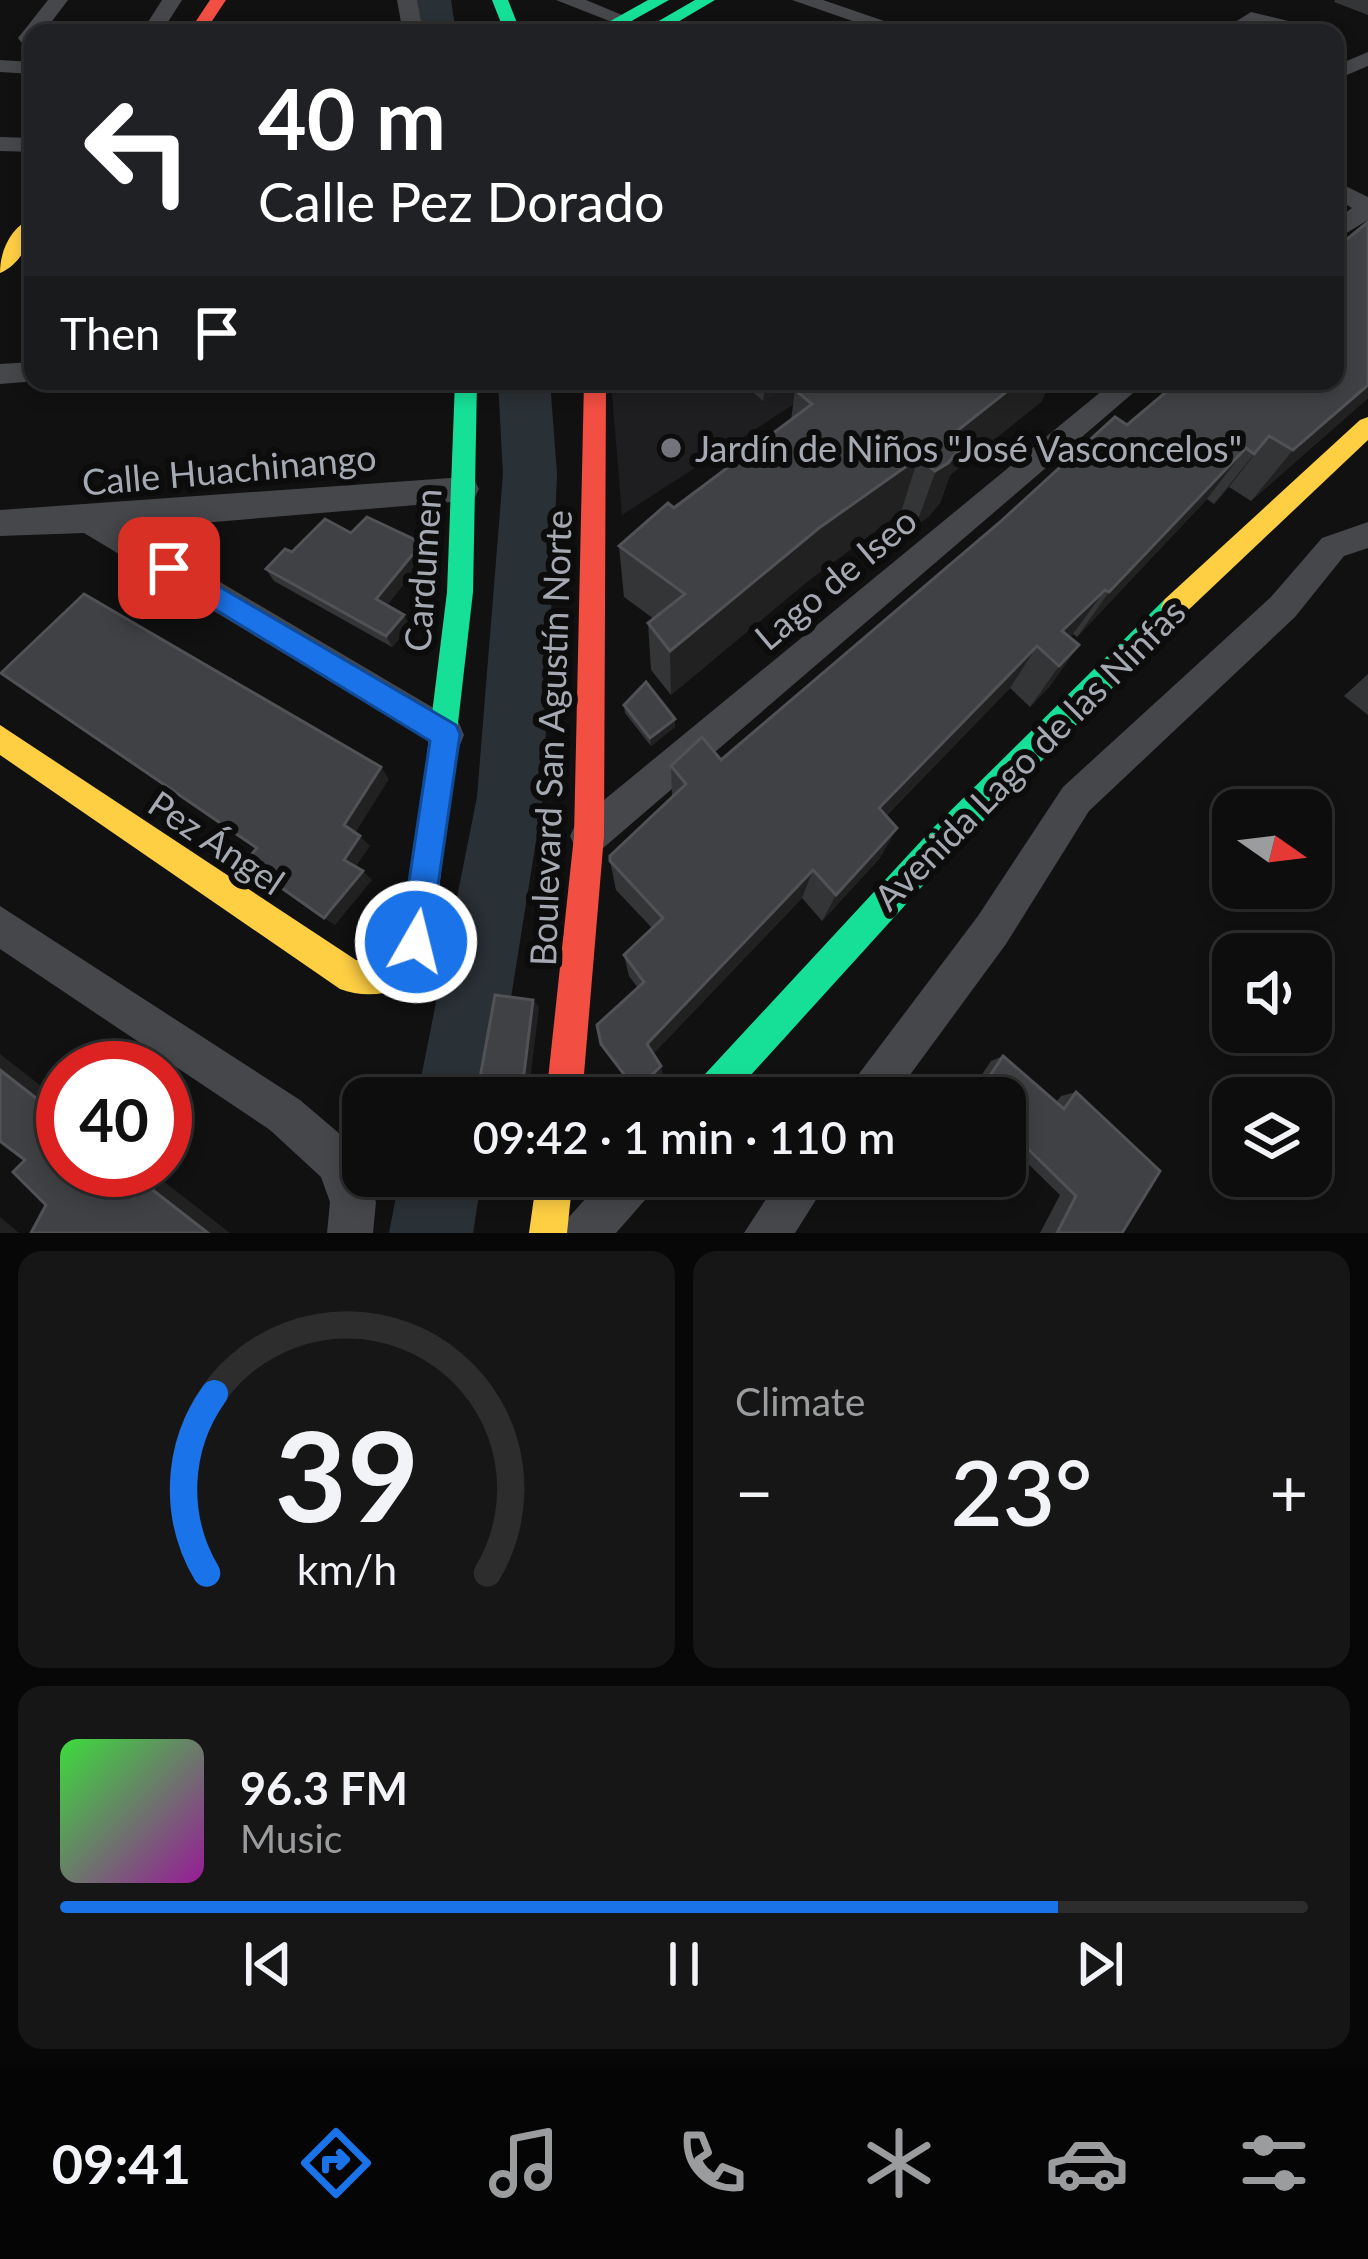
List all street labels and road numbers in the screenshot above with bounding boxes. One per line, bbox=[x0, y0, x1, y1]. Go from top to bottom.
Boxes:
street label: Calle Huachinango bbox=[80, 434, 378, 504]
street label: Cardumen bbox=[394, 487, 450, 653]
street label: Lago de Iseo bbox=[745, 498, 925, 658]
street label: Boulevard San Agustín Norte bbox=[520, 509, 580, 967]
street label: Avenida Lago de las Ninfas bbox=[864, 589, 1194, 919]
street label: Pez Ángel bbox=[141, 781, 293, 903]

